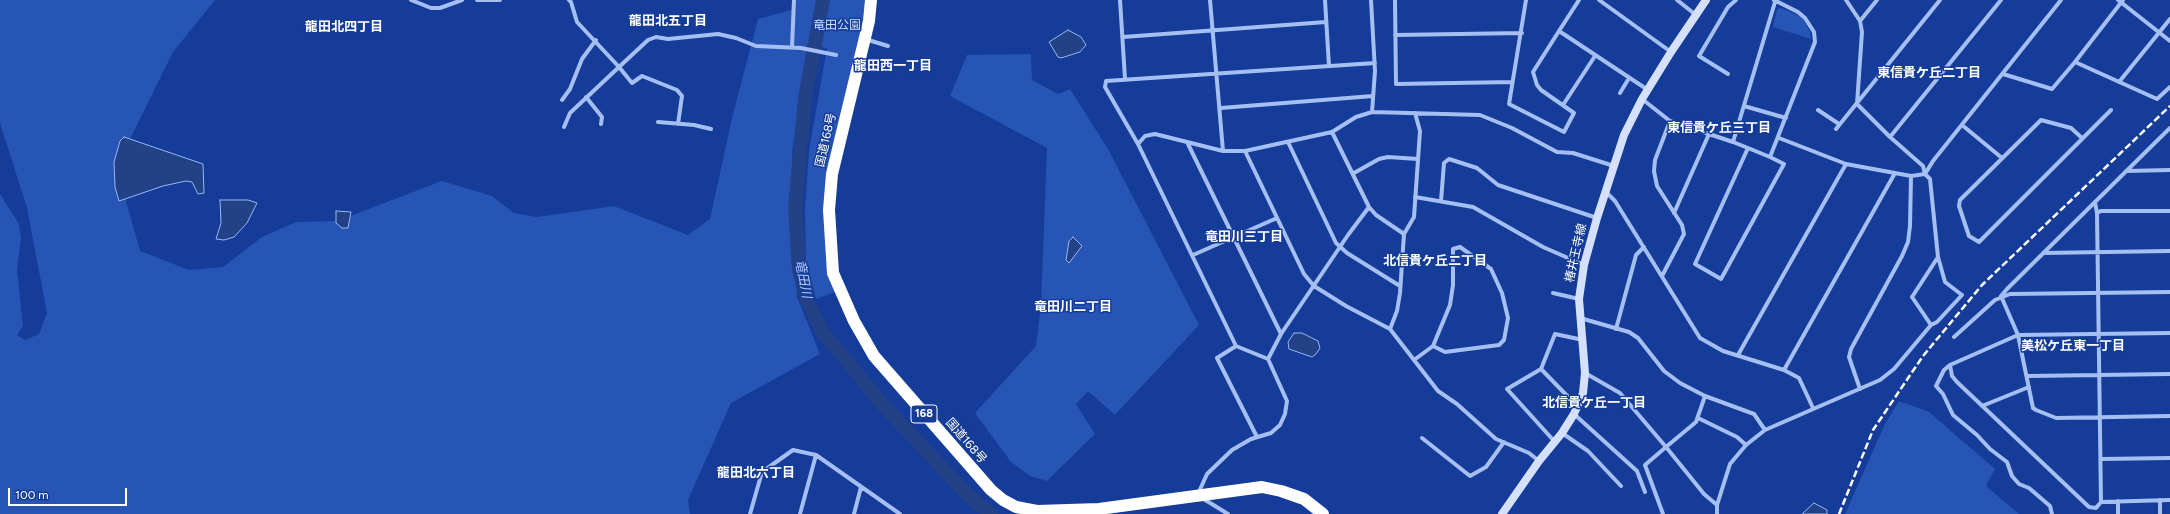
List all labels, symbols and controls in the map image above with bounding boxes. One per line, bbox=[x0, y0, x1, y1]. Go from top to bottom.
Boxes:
district label: 龍田北五丁目 bbox=[629, 13, 707, 29]
park label: 竜田公園 bbox=[813, 18, 861, 32]
district label: 龍田北四丁目 bbox=[305, 19, 383, 35]
district label: 龍田西一丁目 bbox=[854, 58, 932, 74]
district label: 東信貴ケ丘二丁目 bbox=[1877, 65, 1981, 81]
street label: 国道168号 bbox=[813, 112, 839, 168]
district label: 東信貴ケ丘三丁目 bbox=[1667, 120, 1771, 136]
street label: 椿井王寺線 bbox=[1562, 222, 1590, 284]
district label: 竜田川三丁目 bbox=[1205, 229, 1283, 245]
district label: 北信貴ケ丘二丁目 bbox=[1383, 253, 1487, 269]
water label: 竜田川 bbox=[792, 258, 814, 300]
district label: 竜田川二丁目 bbox=[1034, 299, 1112, 315]
district label: 美松ケ丘東一丁目 bbox=[2021, 338, 2125, 354]
district label: 北信貴ケ丘一丁目 bbox=[1542, 395, 1646, 411]
road number: 168 bbox=[911, 405, 937, 423]
street label: 国道168号 bbox=[942, 415, 990, 467]
district label: 龍田北六丁目 bbox=[717, 465, 795, 481]
scale bar bbox=[10, 480, 129, 506]
text: 100 m bbox=[15, 488, 49, 502]

